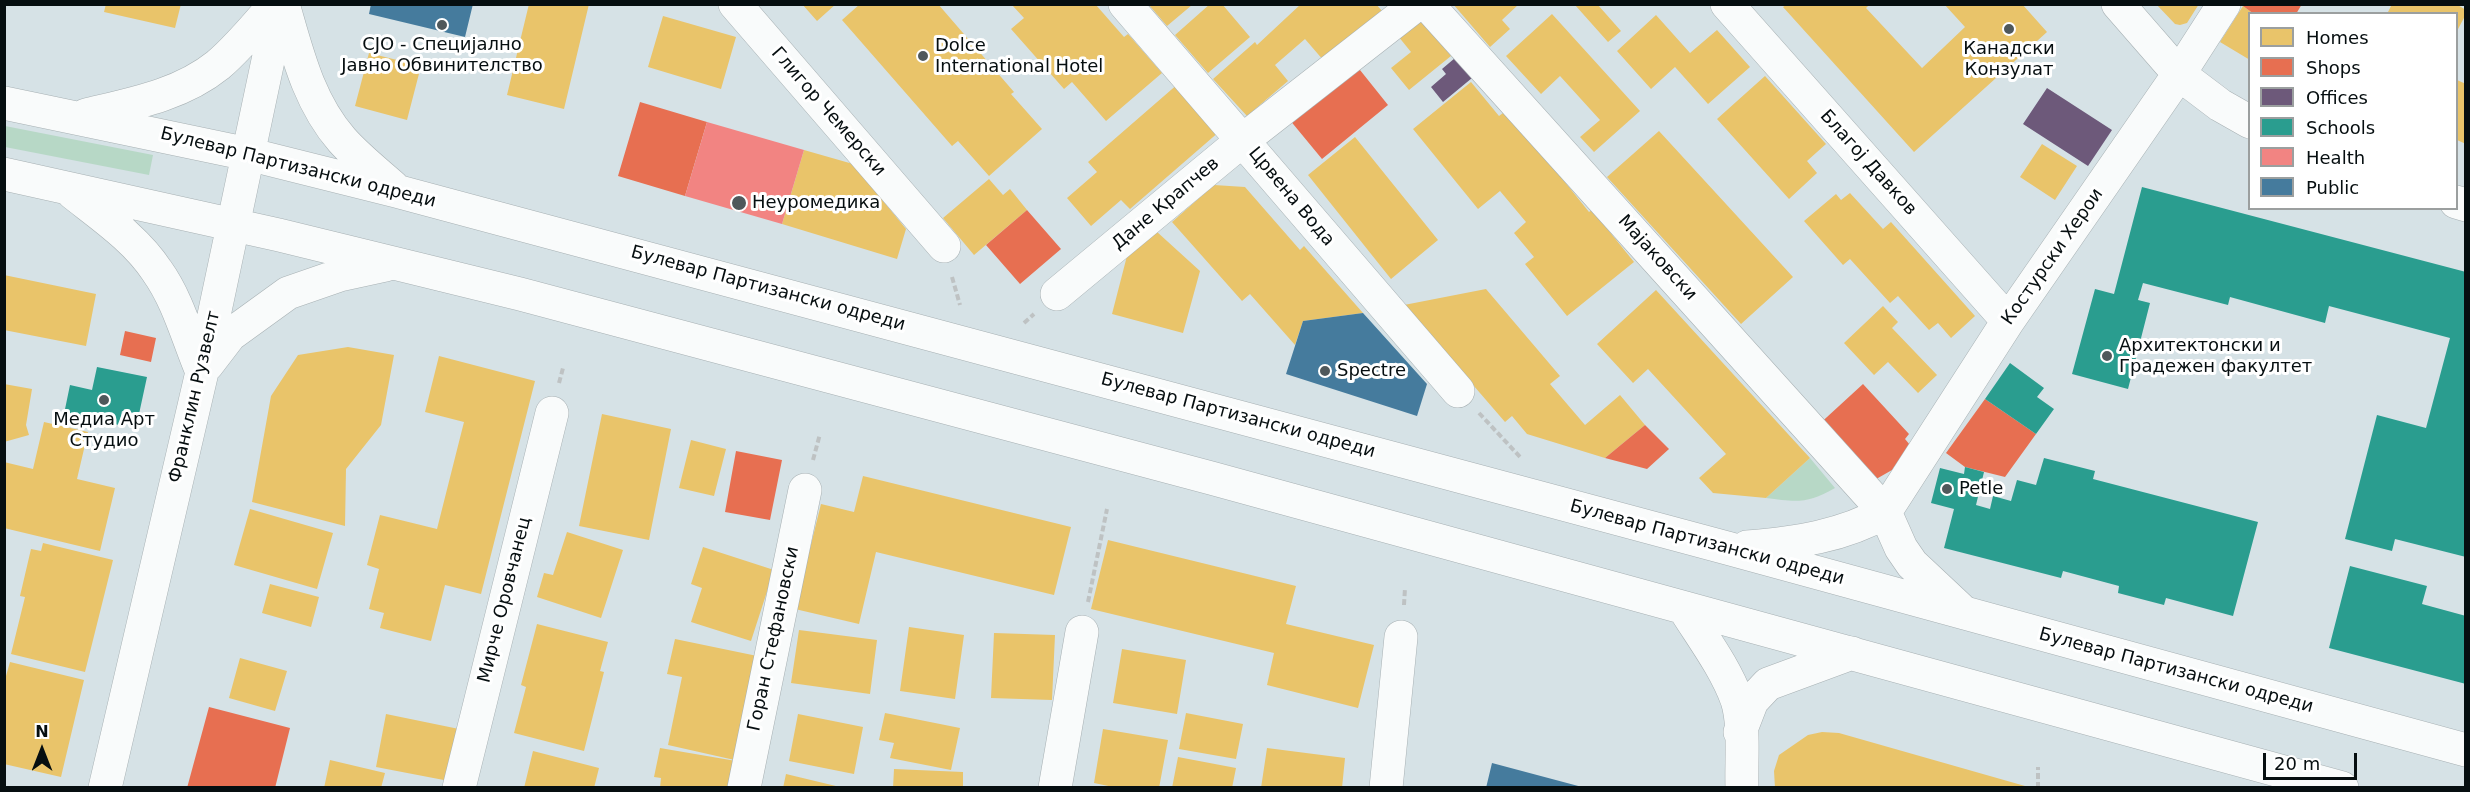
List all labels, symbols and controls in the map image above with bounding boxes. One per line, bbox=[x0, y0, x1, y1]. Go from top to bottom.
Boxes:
legend bbox=[2248, 12, 2458, 210]
marker: СЈО - Специјално Јавно Обвинителство bbox=[435, 18, 449, 32]
marker: Канадски Конзулат bbox=[2002, 22, 2016, 36]
text: Homes bbox=[2306, 27, 2369, 48]
place label: СЈО - Специјално Јавно Обвинителство bbox=[341, 34, 543, 76]
place label: Dolce International Hotel bbox=[935, 35, 1103, 78]
place label: Канадски Конзулат bbox=[1963, 38, 2055, 80]
street label: Глигор Чемерски bbox=[766, 43, 890, 181]
marker: Dolce International Hotel bbox=[916, 49, 930, 63]
text: Shops bbox=[2306, 57, 2361, 78]
text: Offices bbox=[2306, 87, 2368, 108]
street label: Благој Давков bbox=[1815, 106, 1921, 220]
text: Schools bbox=[2306, 117, 2375, 138]
street label: Булевар Партизански одреди bbox=[158, 123, 438, 213]
street label: Црвена Вода bbox=[1243, 143, 1339, 251]
text: Health bbox=[2306, 147, 2365, 168]
street label: Дане Крапчев bbox=[1108, 153, 1224, 255]
text: Public bbox=[2306, 177, 2359, 198]
street label: Костурски Херои bbox=[1998, 184, 2108, 330]
place label: Неуромедика bbox=[752, 192, 880, 214]
marker: Неуромедика bbox=[730, 194, 748, 212]
street label: Мајаковски bbox=[1613, 211, 1701, 305]
street label: Булевар Партизански одреди bbox=[628, 242, 908, 336]
street label: Франклин Рузвелт bbox=[165, 309, 225, 485]
place label: Архитектонски и Градежен факултет bbox=[2119, 335, 2312, 378]
marker: Архитектонски и Градежен факултет bbox=[2100, 349, 2114, 363]
place label: Spectre bbox=[1337, 360, 1406, 382]
marker: Spectre bbox=[1318, 364, 1332, 378]
street label: Булевар Партизански одреди bbox=[1098, 369, 1378, 463]
marker: Медиа Арт Студио bbox=[97, 393, 111, 407]
place label: Медиа Арт Студио bbox=[53, 409, 155, 452]
place label: Petle bbox=[1959, 478, 2003, 500]
marker: Petle bbox=[1940, 482, 1954, 496]
street label: Булевар Партизански одреди bbox=[1567, 496, 1847, 590]
street label: Мирче Оровчанец bbox=[474, 515, 536, 685]
street label: Горан Стефановски bbox=[744, 545, 804, 733]
street label: Булевар Партизански одреди bbox=[2036, 624, 2316, 718]
north arrow bbox=[12, 720, 72, 780]
text: N bbox=[35, 722, 49, 741]
scale bar bbox=[2266, 741, 2360, 779]
text: 20 m bbox=[2274, 753, 2320, 774]

